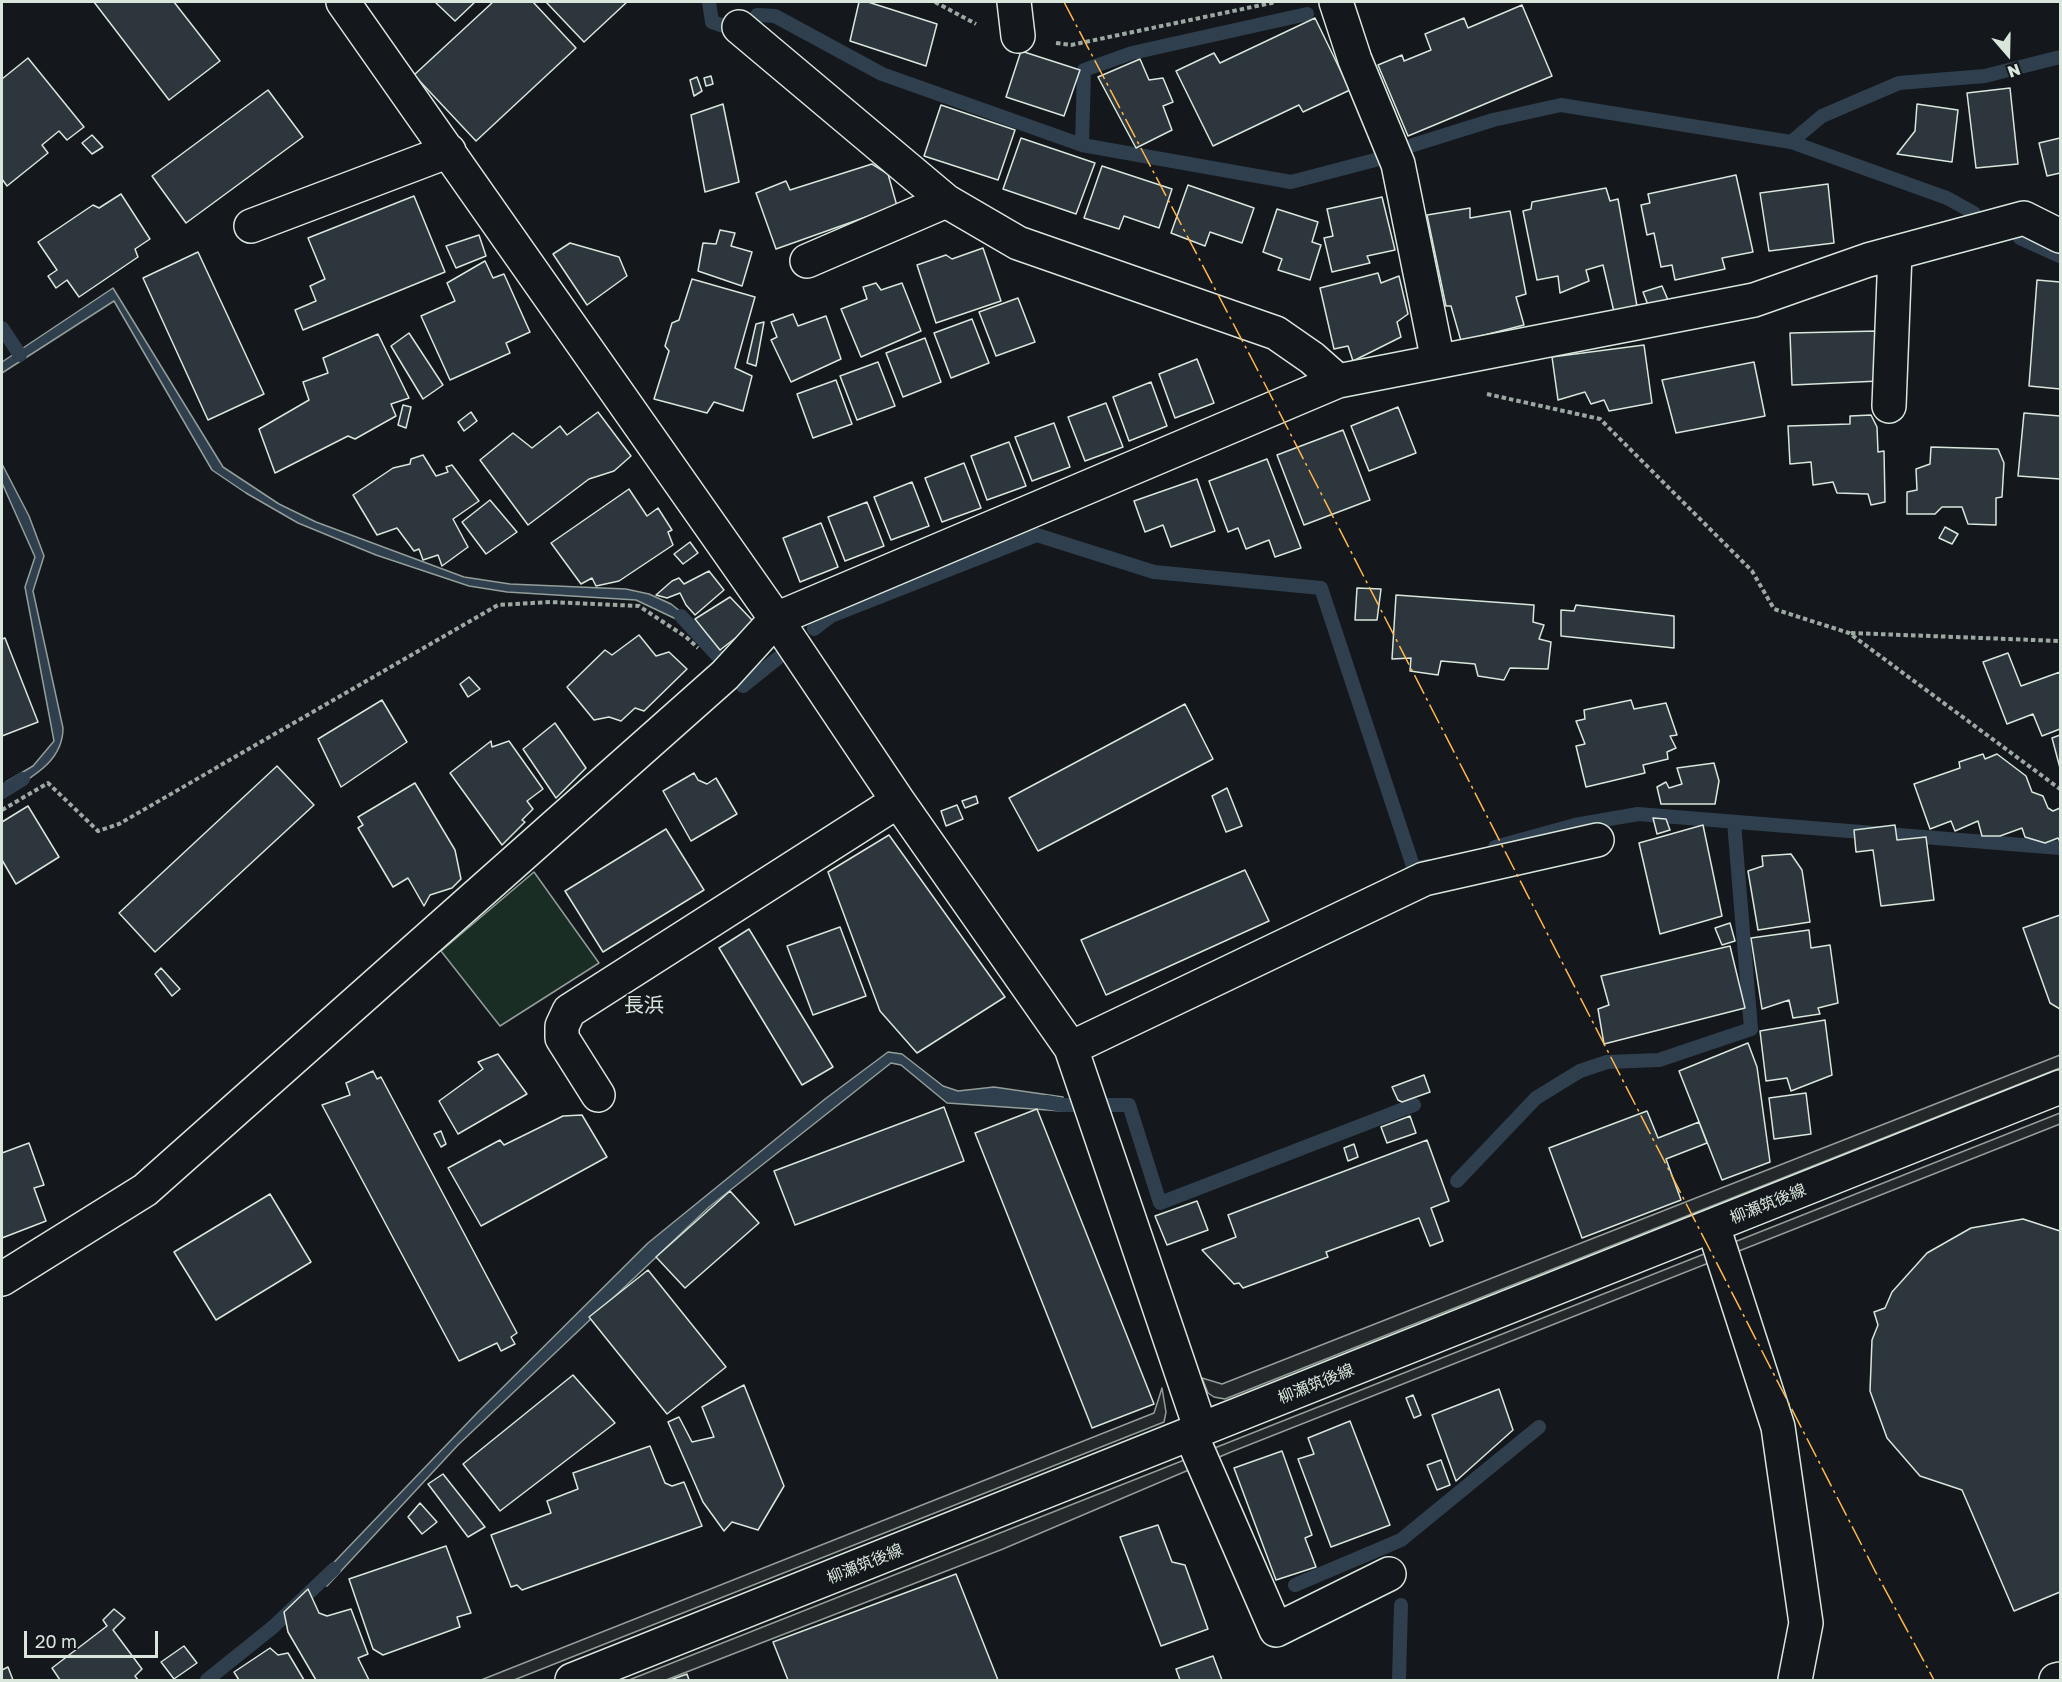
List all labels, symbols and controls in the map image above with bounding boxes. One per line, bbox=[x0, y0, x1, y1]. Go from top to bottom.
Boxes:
north arrow bbox=[1978, 24, 2038, 84]
text: N bbox=[2005, 59, 2023, 82]
district label: 長浜 bbox=[624, 994, 664, 1018]
street label: 柳瀬筑後線 bbox=[1727, 1180, 1809, 1228]
street label: 柳瀬筑後線 bbox=[1275, 1360, 1357, 1408]
street label: 柳瀬筑後線 bbox=[824, 1540, 906, 1588]
scale bar bbox=[27, 1619, 160, 1657]
text: 20 m bbox=[35, 1630, 77, 1652]

